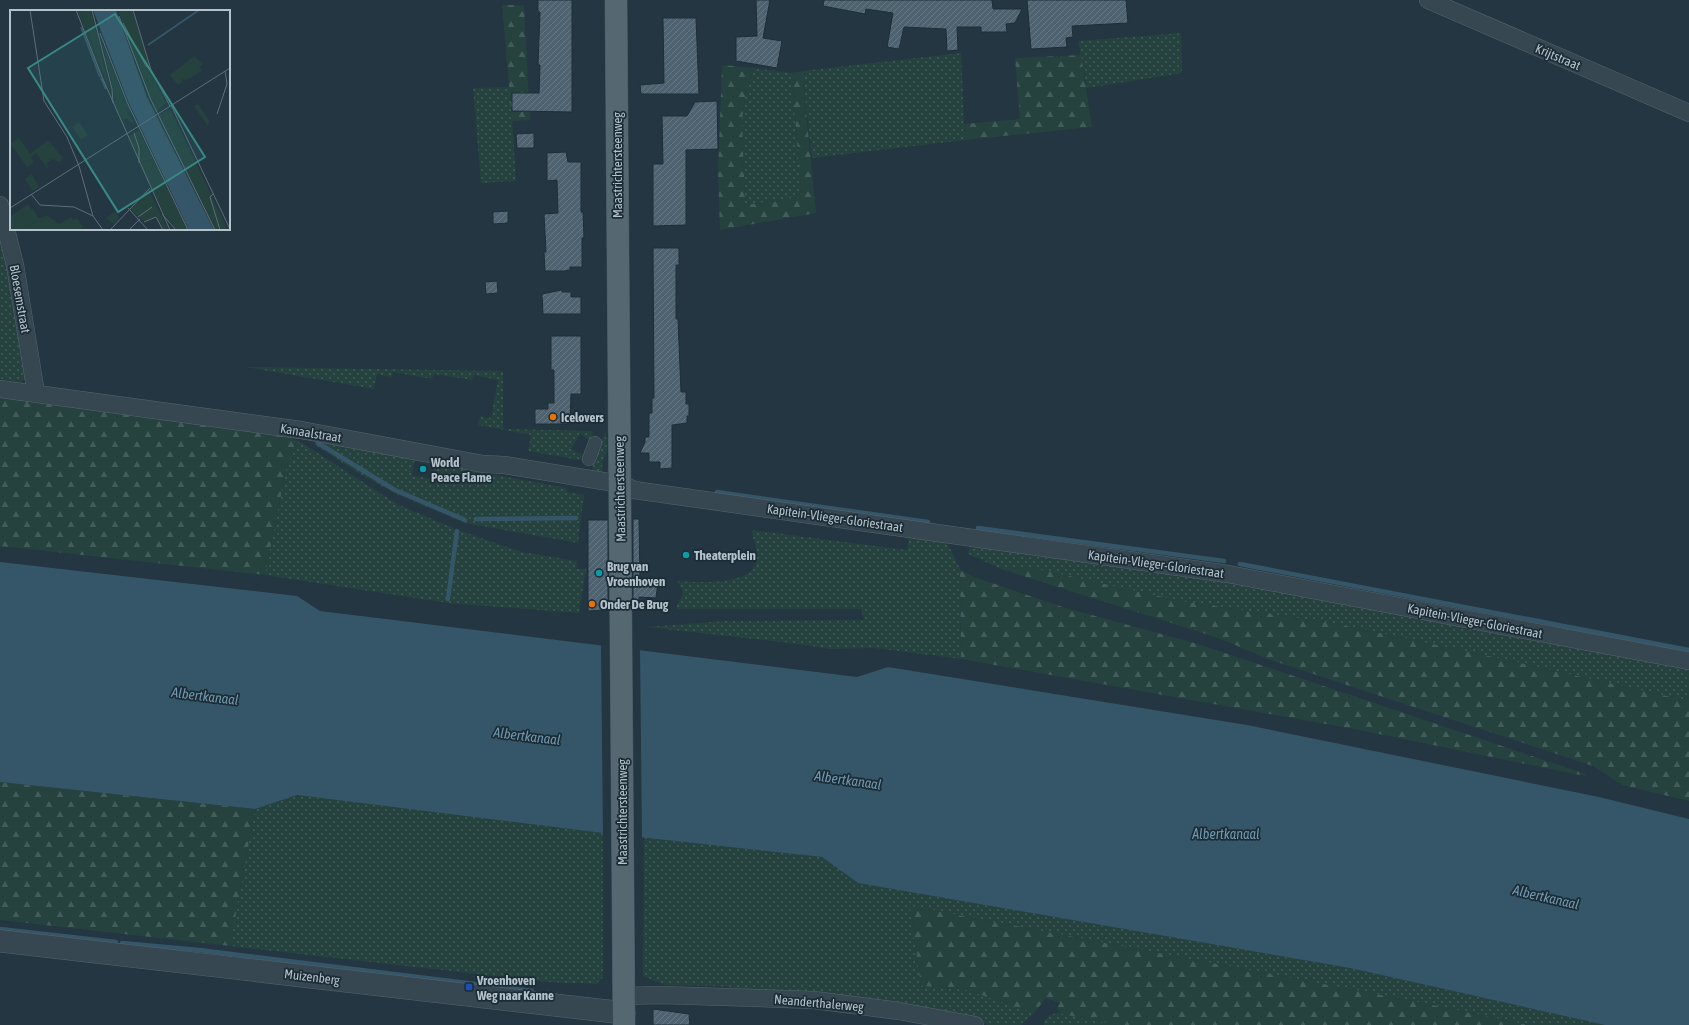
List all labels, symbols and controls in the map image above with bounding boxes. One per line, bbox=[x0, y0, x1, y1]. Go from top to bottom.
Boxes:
inset map bbox=[10, 10, 230, 230]
street label: Krijtstraat bbox=[1533, 41, 1583, 73]
street label: Maastrichtersteenweg bbox=[610, 112, 625, 218]
street label: Bloesemstraat bbox=[7, 264, 33, 335]
place label: Icelovers bbox=[561, 410, 604, 425]
marker: Icelovers bbox=[548, 412, 558, 422]
street label: Kanaalstraat bbox=[279, 421, 343, 445]
street label: Maastrichtersteenweg bbox=[612, 436, 628, 542]
place label: World Peace Flame bbox=[430, 455, 492, 485]
marker: World Peace Flame bbox=[418, 464, 428, 474]
street label: Kapitein-Vlieger-Gloriestraat bbox=[766, 501, 904, 535]
street label: Kapitein-Vlieger-Gloriestraat bbox=[1087, 547, 1225, 581]
place label: Theaterplein bbox=[694, 548, 756, 563]
marker: Theaterplein bbox=[681, 550, 691, 560]
place label: Brug van Vroenhoven bbox=[606, 559, 665, 589]
marker: Brug van Vroenhoven bbox=[594, 568, 604, 578]
place label: Onder De Brug bbox=[600, 597, 669, 612]
marker: Onder De Brug bbox=[587, 599, 597, 609]
street label: Kapitein-Vlieger-Gloriestraat bbox=[1406, 601, 1544, 641]
water label: Albertkanaal bbox=[170, 684, 240, 708]
water label: Albertkanaal bbox=[492, 724, 562, 748]
street label: Maastrichtersteenweg bbox=[615, 759, 630, 865]
water label: Albertkanaal bbox=[812, 767, 883, 793]
water label: Albertkanaal bbox=[1191, 826, 1260, 842]
water label: Albertkanaal bbox=[1510, 881, 1581, 912]
street label: Muizenberg bbox=[283, 966, 341, 988]
place label: Vroenhoven Weg naar Kanne bbox=[476, 973, 554, 1003]
marker: Vroenhoven Weg naar Kanne bbox=[464, 982, 474, 992]
street label: Neanderthalerweg bbox=[774, 992, 865, 1014]

